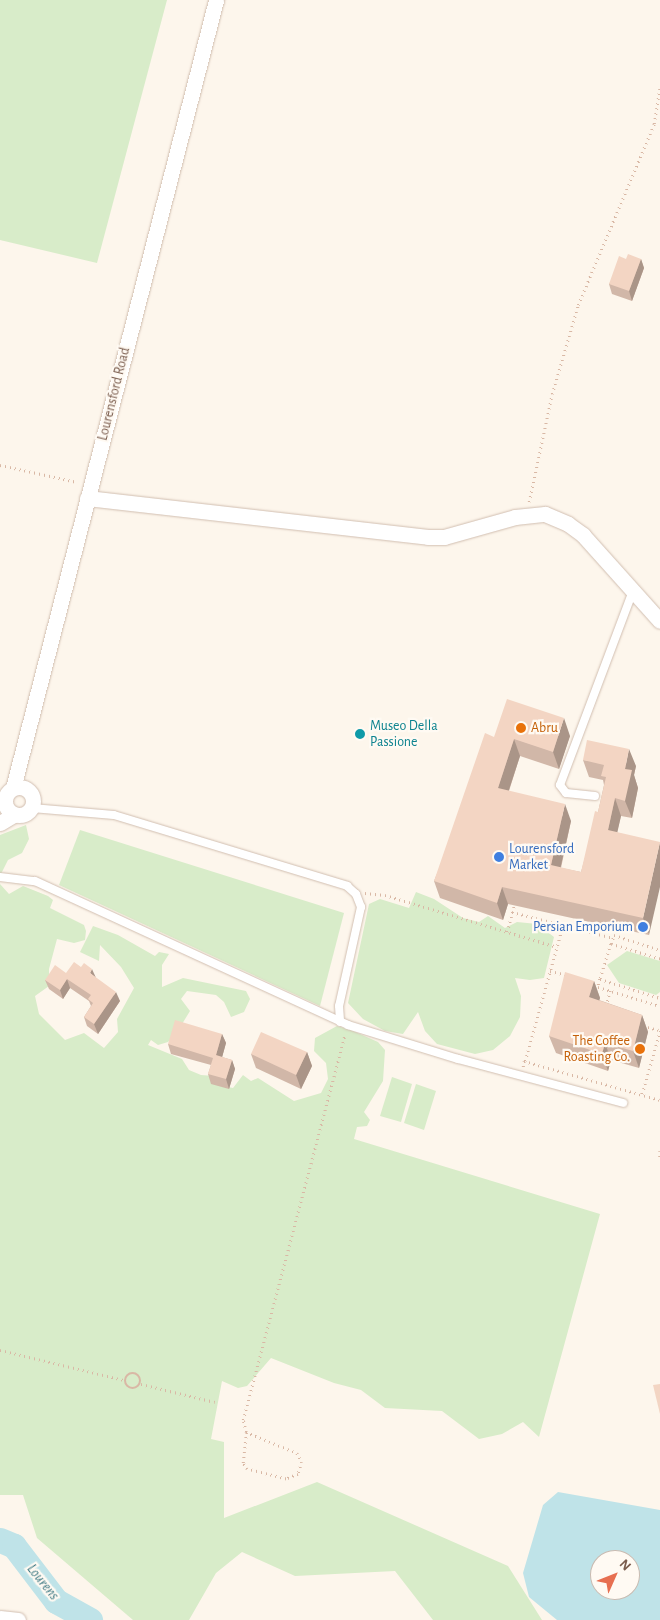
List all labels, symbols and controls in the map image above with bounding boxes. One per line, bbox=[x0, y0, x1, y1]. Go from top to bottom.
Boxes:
street label: Lourensford Road bbox=[94, 346, 134, 442]
place label: Museo Della Passione bbox=[370, 718, 438, 750]
place label: Abru bbox=[531, 720, 558, 736]
marker: Abru bbox=[515, 722, 527, 734]
marker: Museo Della Passione bbox=[354, 728, 366, 740]
place label: Lourensford Market bbox=[509, 841, 574, 874]
marker: Lourensford Market bbox=[493, 851, 505, 863]
place label: Persian Emporium bbox=[533, 919, 633, 935]
marker: Persian Emporium bbox=[637, 921, 649, 933]
place label: The Coffee Roasting Co. bbox=[564, 1033, 630, 1066]
marker: The Coffee Roasting Co. bbox=[634, 1043, 646, 1055]
north arrow bbox=[590, 1550, 640, 1600]
text: N bbox=[617, 1557, 633, 1574]
water label: Lourens bbox=[23, 1560, 63, 1604]

